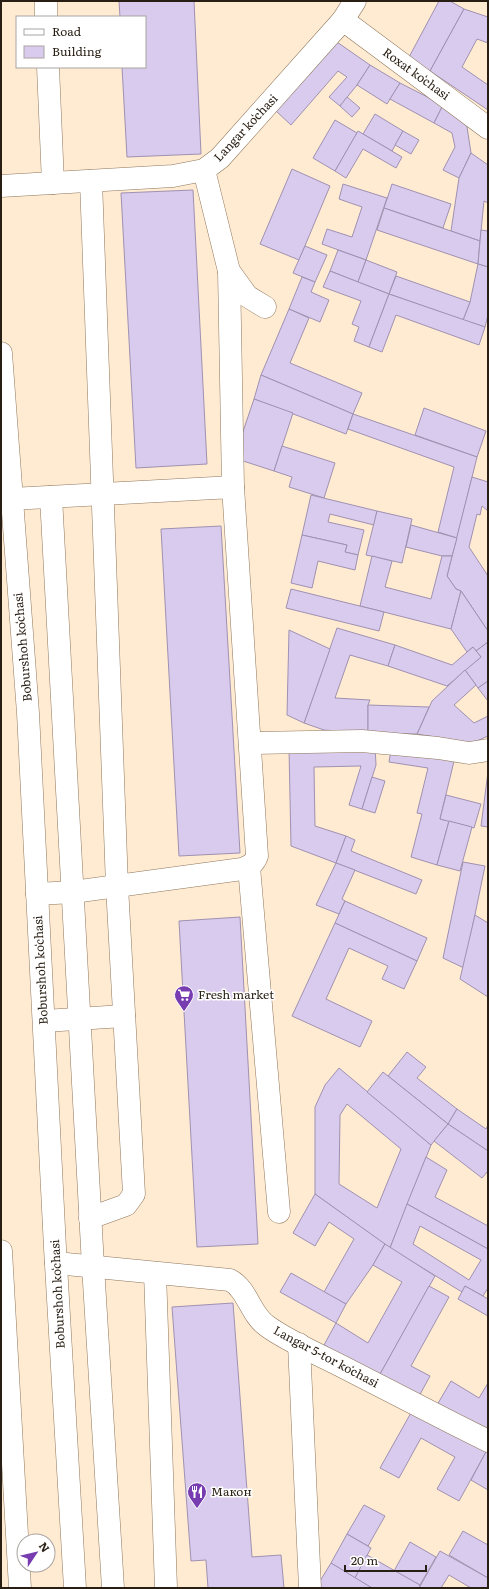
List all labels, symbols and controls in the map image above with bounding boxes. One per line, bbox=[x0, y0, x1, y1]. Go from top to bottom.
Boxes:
legend bbox=[16, 16, 146, 68]
text: Road bbox=[52, 22, 82, 40]
text: Building bbox=[52, 42, 102, 60]
street label: Roxat koʻchasi bbox=[379, 43, 454, 104]
street label: Langar koʻchasi bbox=[209, 89, 281, 165]
street label: Boburshoh koʻchasi bbox=[8, 592, 36, 702]
street label: Boburshoh koʻchasi bbox=[28, 915, 52, 1025]
supermarket icon: Fresh market bbox=[173, 984, 195, 1012]
place label: Fresh market bbox=[198, 985, 274, 1003]
street label: Boburshoh koʻchasi bbox=[45, 1239, 69, 1349]
street label: Langar 5-tor koʻchasi bbox=[271, 1321, 382, 1392]
restaurant icon: Макон bbox=[186, 1481, 208, 1509]
place label: Макон bbox=[211, 1482, 252, 1500]
north arrow bbox=[16, 1533, 56, 1573]
text: N bbox=[36, 1538, 54, 1555]
scale bar bbox=[345, 1547, 426, 1573]
text: 20 m bbox=[351, 1551, 378, 1569]

